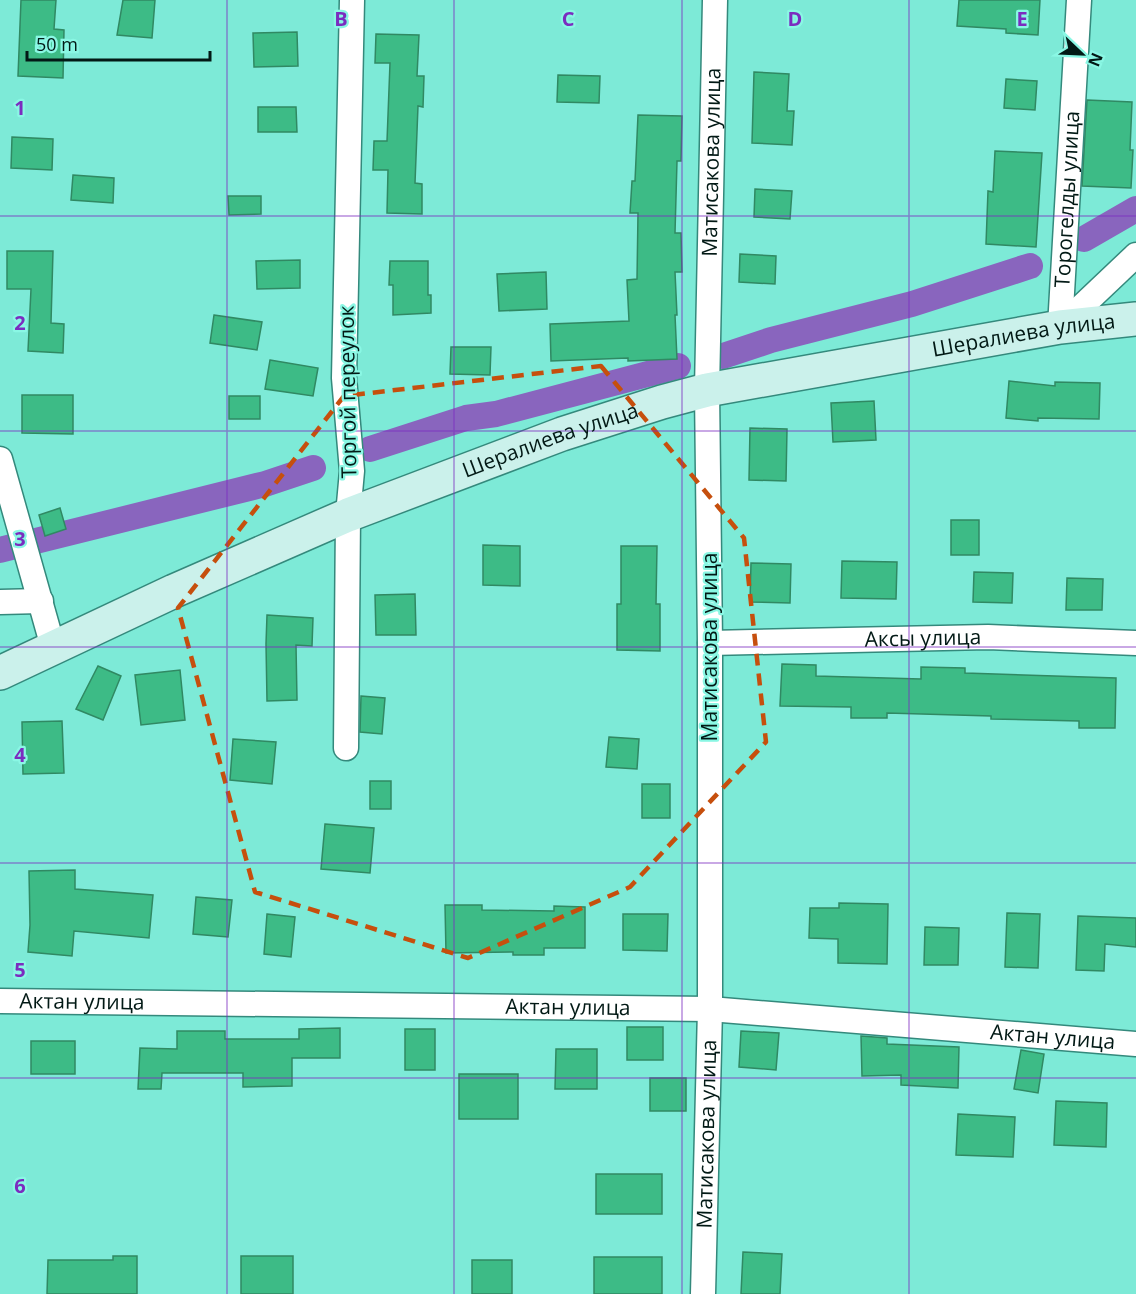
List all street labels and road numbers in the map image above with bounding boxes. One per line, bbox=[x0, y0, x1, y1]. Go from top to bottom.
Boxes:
street label: Матисакова улица bbox=[695, 67, 727, 257]
street label: Торогелды улица bbox=[1047, 110, 1086, 288]
street label: Торгой переулок bbox=[331, 305, 363, 479]
street label: Шералиева улица bbox=[930, 306, 1116, 363]
street label: Шералиева улица bbox=[458, 395, 642, 484]
street label: Матисакова улица bbox=[695, 553, 723, 741]
street label: Аксы улица bbox=[864, 622, 981, 653]
street label: Актан улица bbox=[19, 986, 145, 1016]
street label: Актан улица bbox=[505, 992, 631, 1021]
street label: Актан улица bbox=[989, 1017, 1116, 1055]
street label: Матисакова улица bbox=[690, 1039, 722, 1229]

